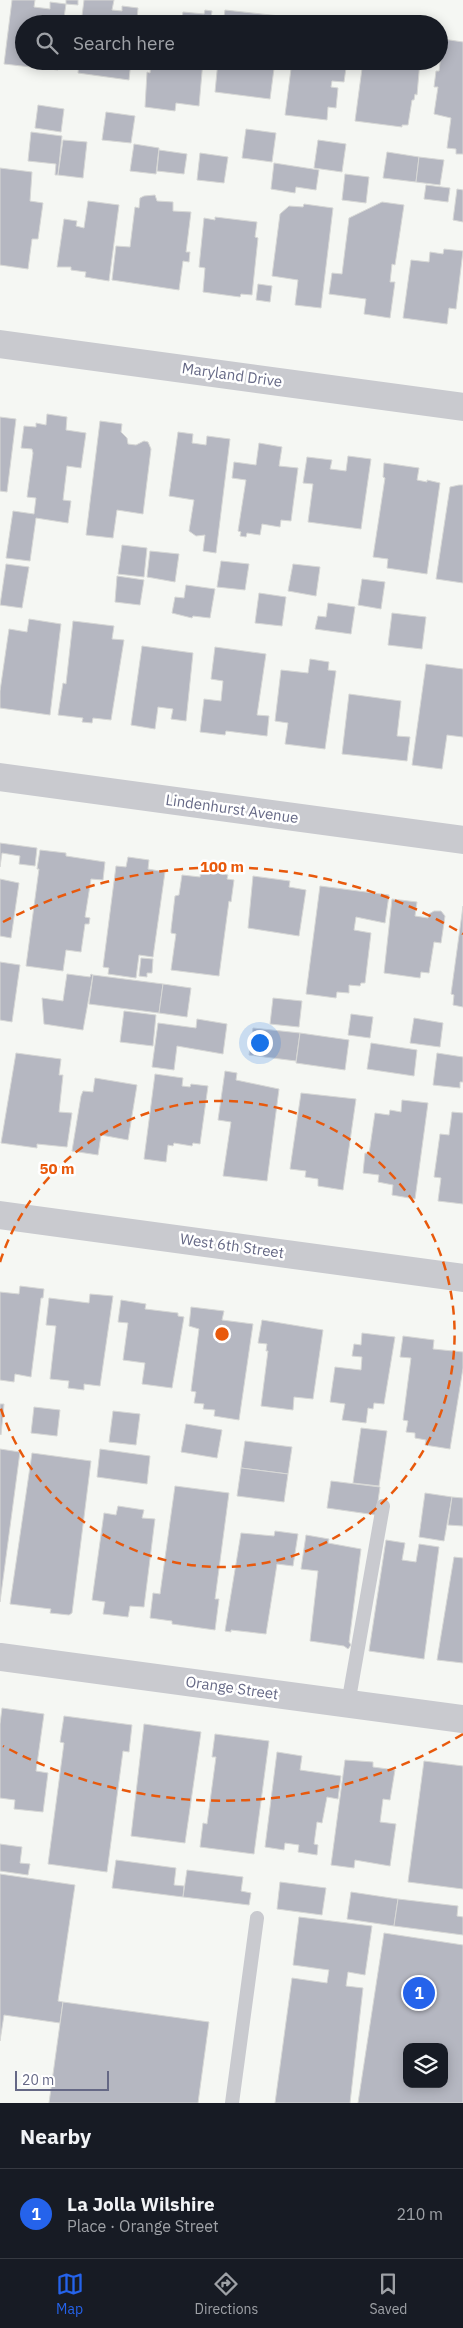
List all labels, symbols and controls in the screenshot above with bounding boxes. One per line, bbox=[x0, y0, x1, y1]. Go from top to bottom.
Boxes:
search box bbox=[15, 15, 448, 70]
icon: search bbox=[33, 29, 61, 57]
text: Search here bbox=[73, 31, 175, 55]
street label: Maryland Drive bbox=[181, 358, 283, 391]
street label: Lindenhurst Avenue bbox=[164, 790, 300, 827]
text: 100 m bbox=[200, 857, 244, 876]
your location bbox=[247, 1030, 273, 1056]
text: 50 m bbox=[40, 1159, 74, 1178]
street label: West 6th Street bbox=[179, 1229, 285, 1262]
centre of rings bbox=[213, 1325, 231, 1343]
street label: Orange Street bbox=[185, 1672, 280, 1703]
pin: 1 bbox=[403, 1974, 435, 2012]
map controls bbox=[403, 2043, 448, 2088]
button: layers bbox=[403, 2043, 448, 2088]
scale bar bbox=[15, 2068, 109, 2091]
text: 20 m bbox=[22, 2071, 54, 2089]
text: Nearby bbox=[20, 2122, 91, 2150]
text: La Jolla Wilshire bbox=[67, 2192, 215, 2216]
text: 1 bbox=[31, 2204, 41, 2224]
text: 210 m bbox=[396, 2204, 443, 2224]
text: Place · Orange Street bbox=[67, 2216, 219, 2236]
tab: Map bbox=[56, 2270, 84, 2318]
tab: Directions bbox=[195, 2270, 258, 2318]
tab: Saved bbox=[369, 2270, 407, 2318]

